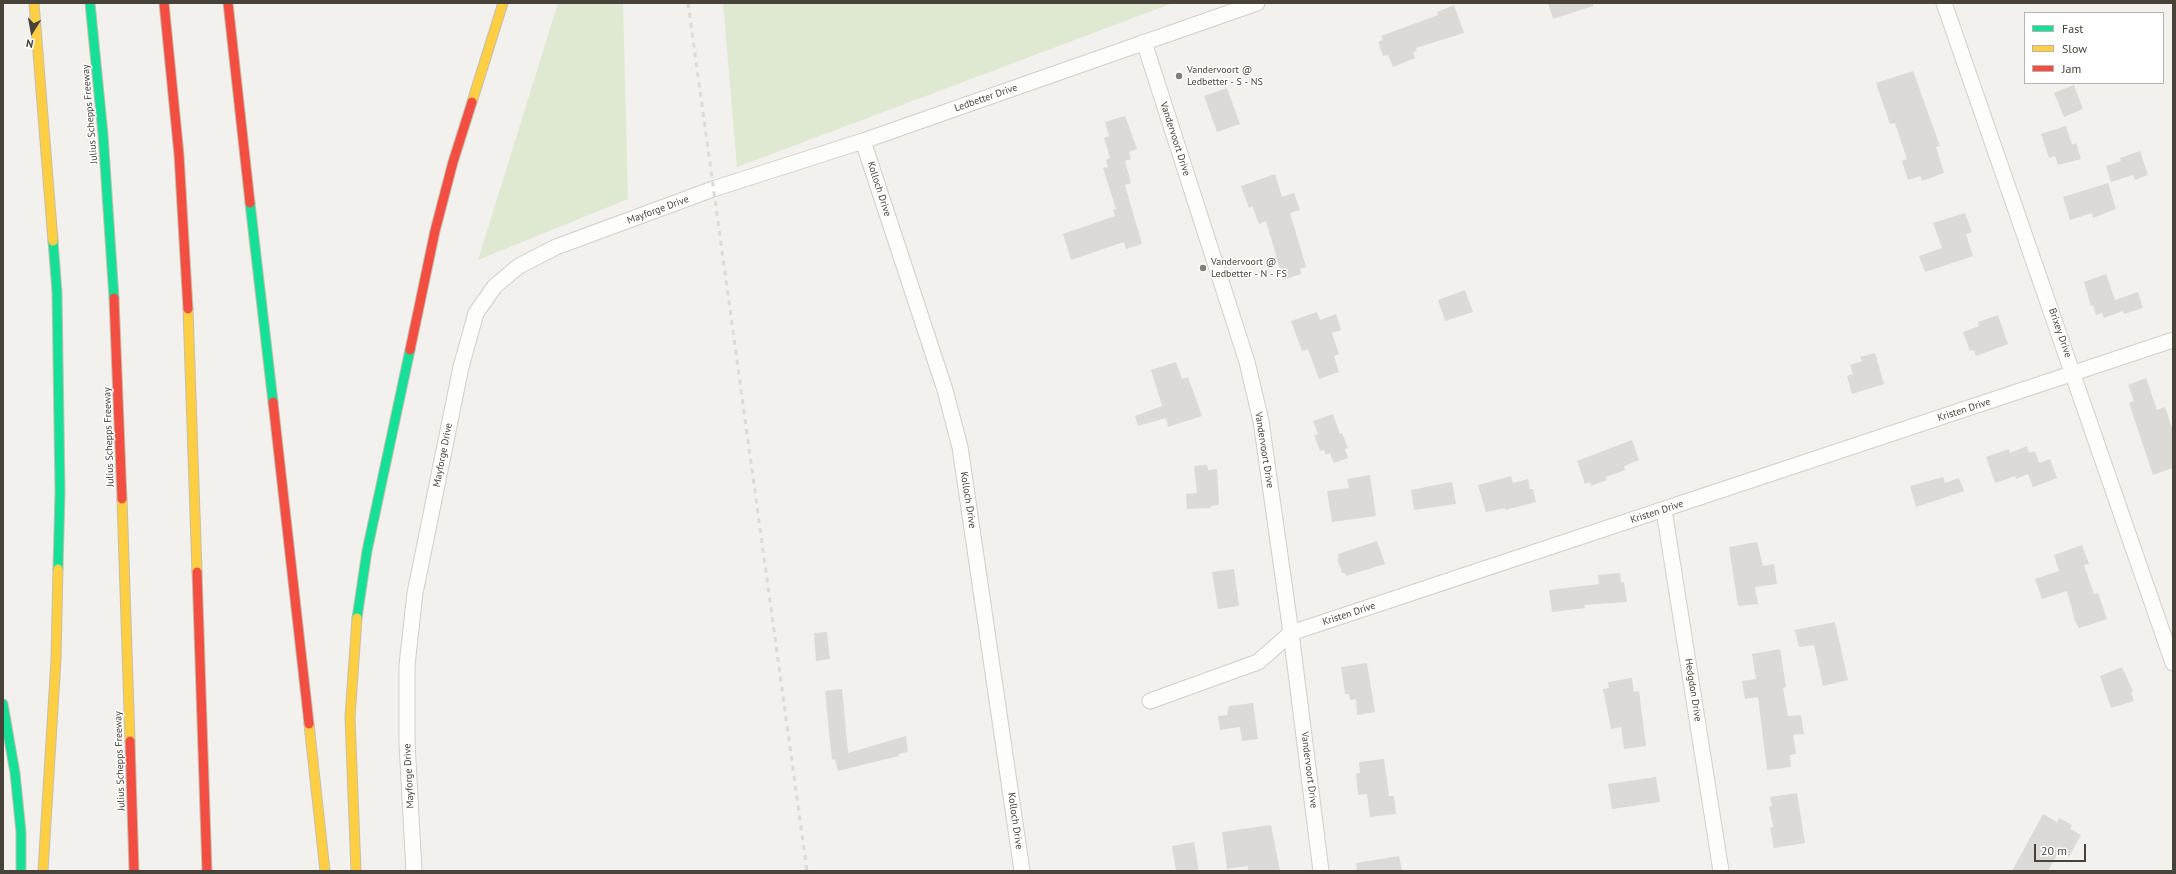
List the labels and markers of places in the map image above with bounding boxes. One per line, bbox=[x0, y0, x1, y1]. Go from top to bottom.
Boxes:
place label: Vandervoort @ Ledbetter - S - NS bbox=[1187, 64, 1263, 88]
marker: Vandervoort @ Ledbetter - S - NS bbox=[1174, 71, 1184, 81]
place label: Vandervoort @ Ledbetter - N - FS bbox=[1211, 256, 1287, 280]
marker: Vandervoort @ Ledbetter - N - FS bbox=[1198, 263, 1208, 273]

